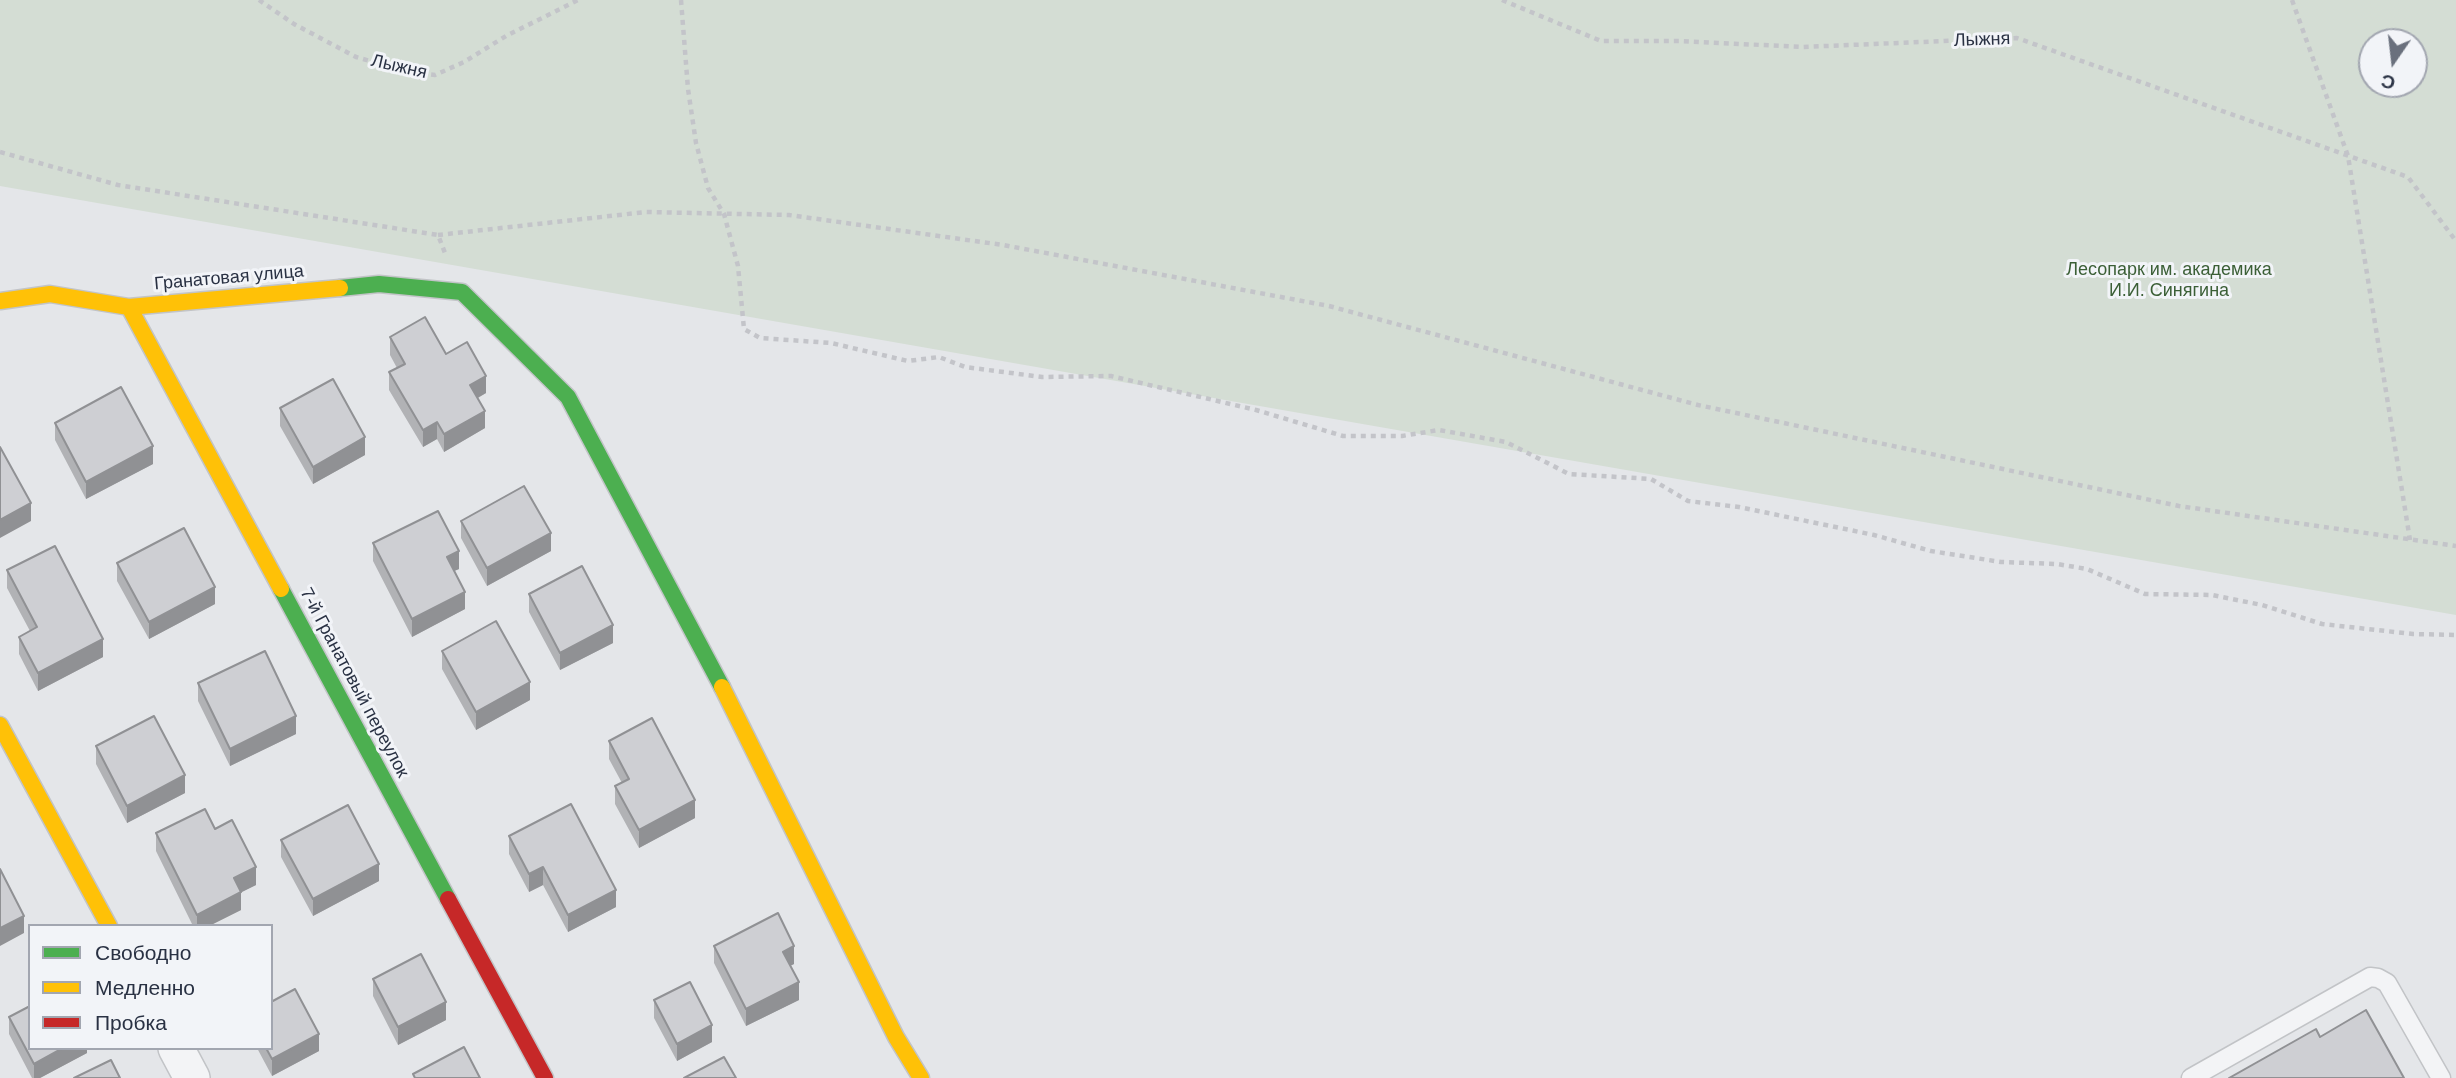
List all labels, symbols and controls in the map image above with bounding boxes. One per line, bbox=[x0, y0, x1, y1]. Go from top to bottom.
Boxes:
street label: Лыжня bbox=[1953, 28, 2011, 52]
north arrow bbox=[2358, 28, 2428, 98]
street label: Лыжня bbox=[369, 50, 429, 84]
text: С bbox=[2379, 70, 2397, 94]
park label: Лесопарк им. академика И.И. Синягина bbox=[2066, 259, 2272, 302]
street label: Гранатовая улица bbox=[153, 261, 305, 295]
street label: 7-й Гранатовый переулок bbox=[295, 584, 413, 782]
legend bbox=[28, 924, 273, 1050]
text: Свободно bbox=[95, 941, 192, 964]
text: Медленно bbox=[95, 976, 195, 999]
text: Пробка bbox=[95, 1011, 167, 1034]

